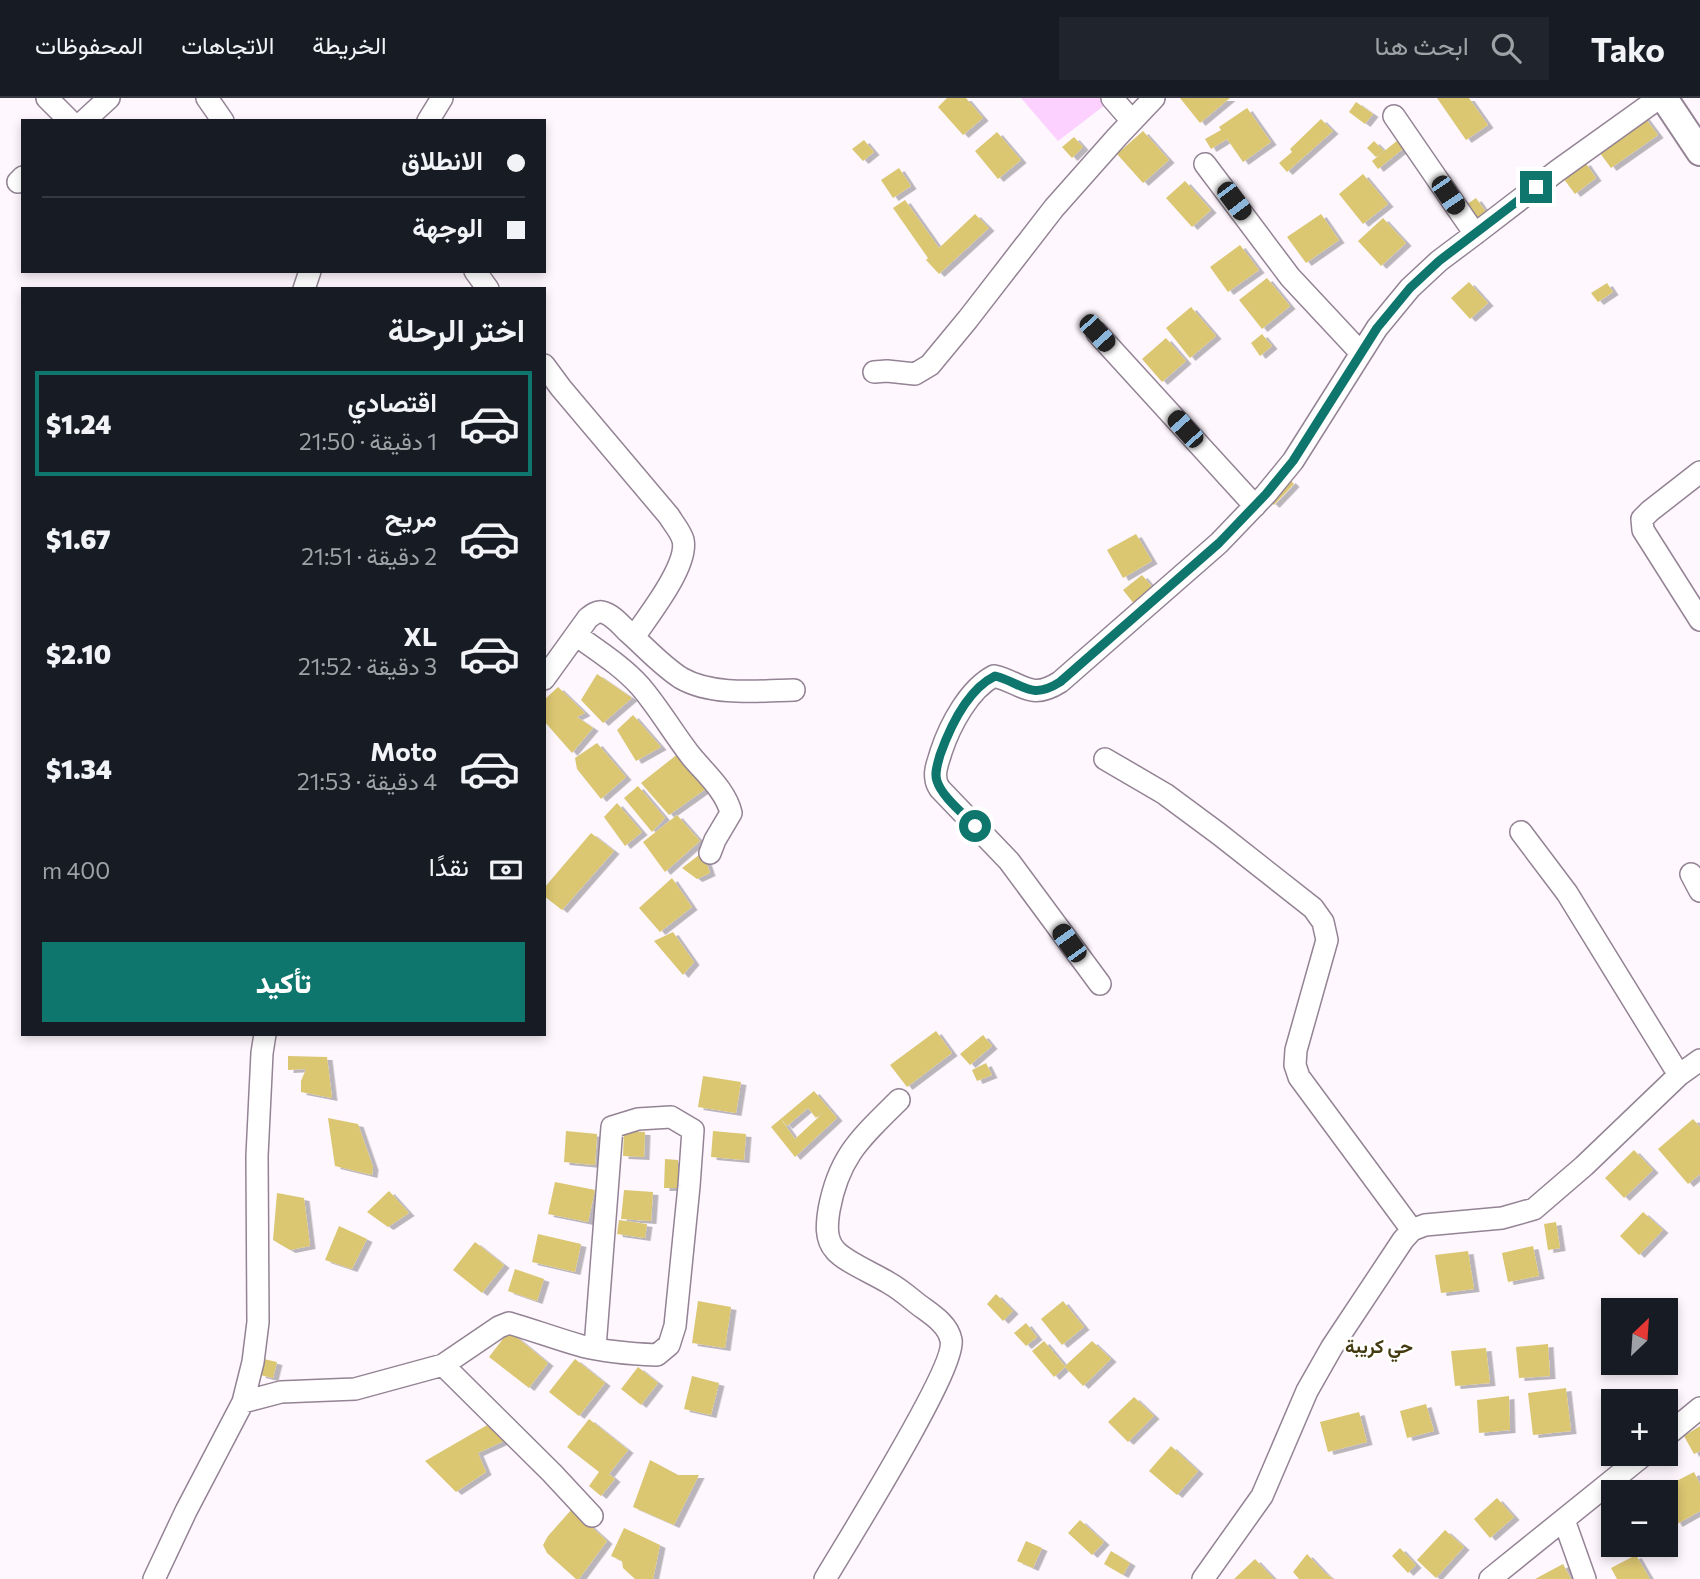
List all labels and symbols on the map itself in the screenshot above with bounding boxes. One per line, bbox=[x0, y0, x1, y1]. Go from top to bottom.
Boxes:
route end bbox=[1520, 171, 1552, 203]
car bbox=[1428, 172, 1469, 218]
car bbox=[1213, 178, 1256, 224]
car bbox=[1076, 310, 1119, 356]
car bbox=[1164, 406, 1207, 452]
route start bbox=[959, 810, 991, 842]
car bbox=[1049, 920, 1090, 966]
north arrow bbox=[1601, 1298, 1678, 1376]
district label: حي كريبة bbox=[1345, 1334, 1413, 1363]

